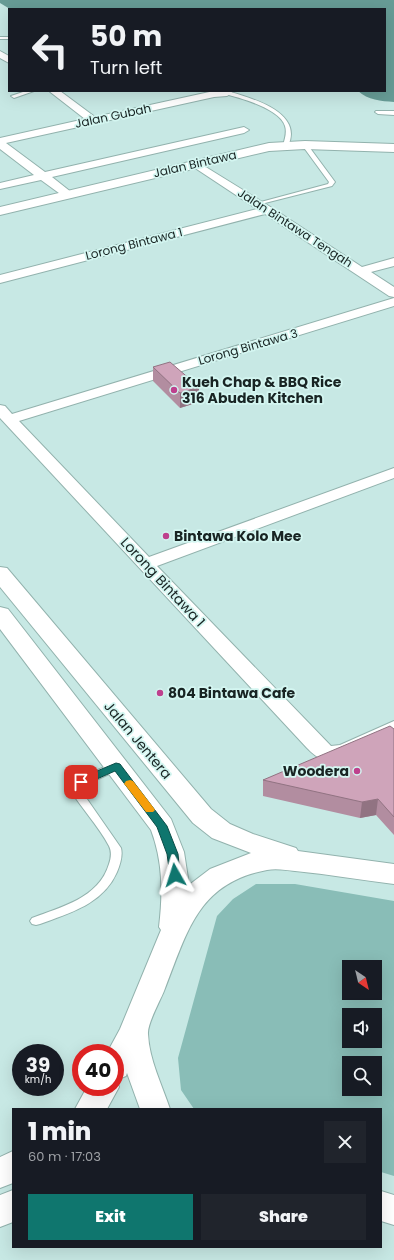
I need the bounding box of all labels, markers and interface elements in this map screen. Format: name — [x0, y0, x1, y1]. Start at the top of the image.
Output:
text: 50 m — [90, 17, 162, 56]
icon: left — [24, 24, 76, 76]
text: Turn left — [90, 55, 162, 80]
street label: Jalan Gubah — [73, 99, 152, 132]
street label: Jalan Bintawa — [152, 146, 238, 181]
street label: Jalan Bintawa Tengah — [235, 184, 356, 271]
street label: Lorong Bintawa 1 — [84, 223, 184, 264]
street label: Lorong Bintawa 3 — [196, 324, 300, 369]
place label: Kueh Chap & BBQ Rice 316 Abuden Kitchen — [182, 372, 342, 408]
marker: Kueh Chap & BBQ Rice 316 Abuden Kitchen — [169, 385, 179, 395]
place label: Bintawa Kolo Mee — [174, 526, 302, 546]
marker: Bintawa Kolo Mee — [161, 531, 171, 541]
street label: Lorong Bintawa 1 — [116, 533, 210, 631]
place label: 804 Bintawa Cafe — [168, 683, 295, 703]
marker: 804 Bintawa Cafe — [155, 688, 165, 698]
street label: Jalan Jentera — [99, 697, 177, 783]
place label: Woodera — [283, 761, 349, 781]
pin — [64, 765, 98, 799]
marker: Woodera — [352, 766, 362, 776]
icon: arrive — [70, 771, 92, 793]
position arrow — [154, 854, 196, 896]
north arrow — [342, 960, 382, 1000]
map controls — [342, 960, 382, 1096]
button: sound — [342, 1008, 382, 1048]
speed limit sign: 40 — [72, 1044, 124, 1096]
text: 39 — [26, 1051, 50, 1079]
button: search — [342, 1056, 382, 1096]
text: km/h — [25, 1072, 51, 1087]
text: 1 min — [28, 1115, 91, 1148]
button: close — [324, 1121, 366, 1163]
text: 60 m · 17:03 — [28, 1147, 101, 1166]
button: Exit — [28, 1194, 193, 1240]
button: Share — [201, 1194, 366, 1240]

